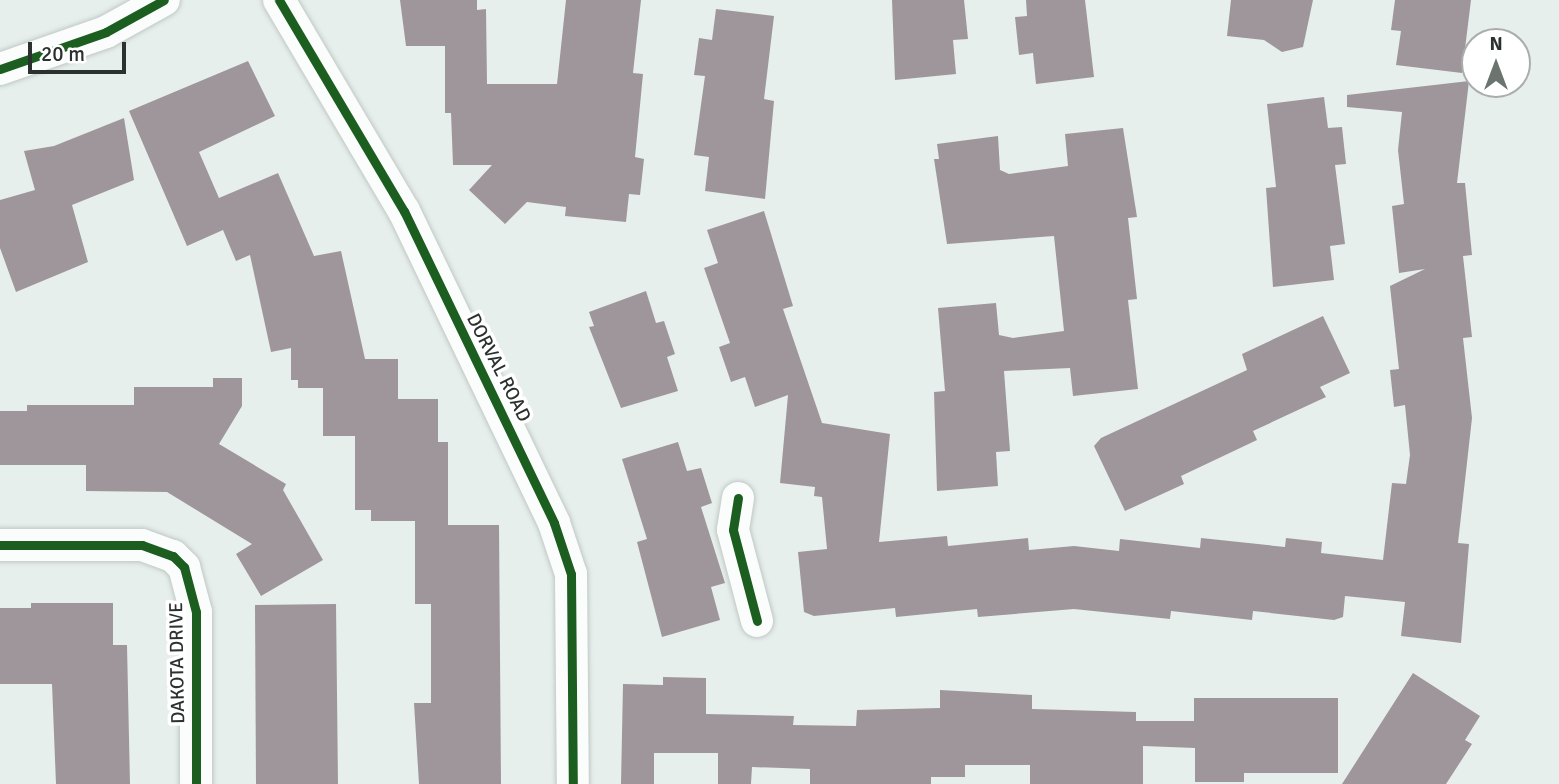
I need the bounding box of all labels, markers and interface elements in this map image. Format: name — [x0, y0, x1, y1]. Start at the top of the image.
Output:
scale bar — [32, 28, 130, 72]
north arrow — [1461, 28, 1531, 98]
text: N — [1489, 32, 1503, 56]
text: 20 m — [41, 41, 85, 67]
street label: DORVAL ROAD — [461, 310, 535, 426]
street label: DAKOTA DRIVE — [166, 602, 190, 724]

